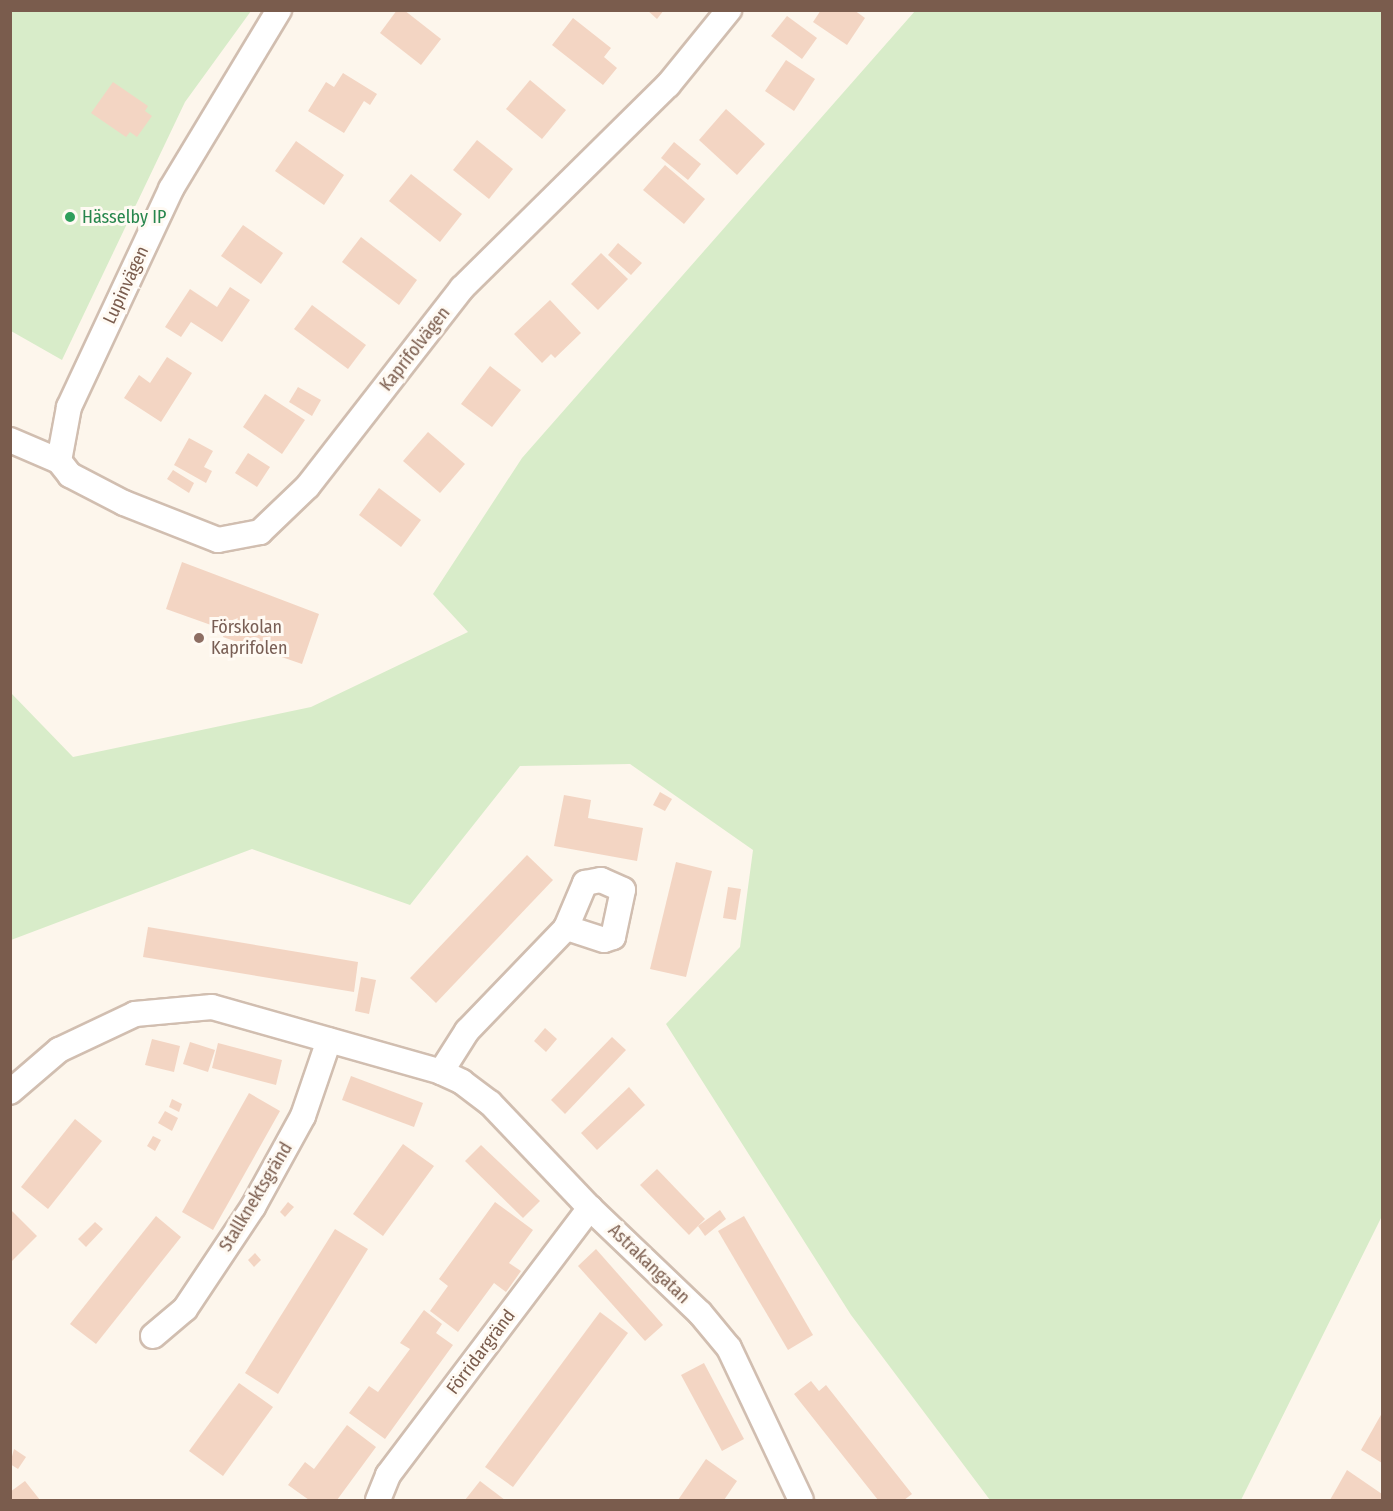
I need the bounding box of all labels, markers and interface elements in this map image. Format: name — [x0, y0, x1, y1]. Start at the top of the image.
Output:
place label: Hässelby IP — [82, 206, 166, 228]
marker: Hässelby IP — [63, 210, 77, 224]
street label: Lupinvägen — [99, 243, 153, 327]
street label: Kaprifolvägen — [375, 303, 455, 395]
place label: Förskolan Kaprifolen — [211, 617, 287, 660]
marker: Förskolan Kaprifolen — [192, 631, 206, 645]
street label: Stallknektsgränd — [215, 1138, 297, 1256]
street label: Astrakangatan — [604, 1220, 694, 1308]
street label: Förridargränd — [442, 1305, 520, 1399]

